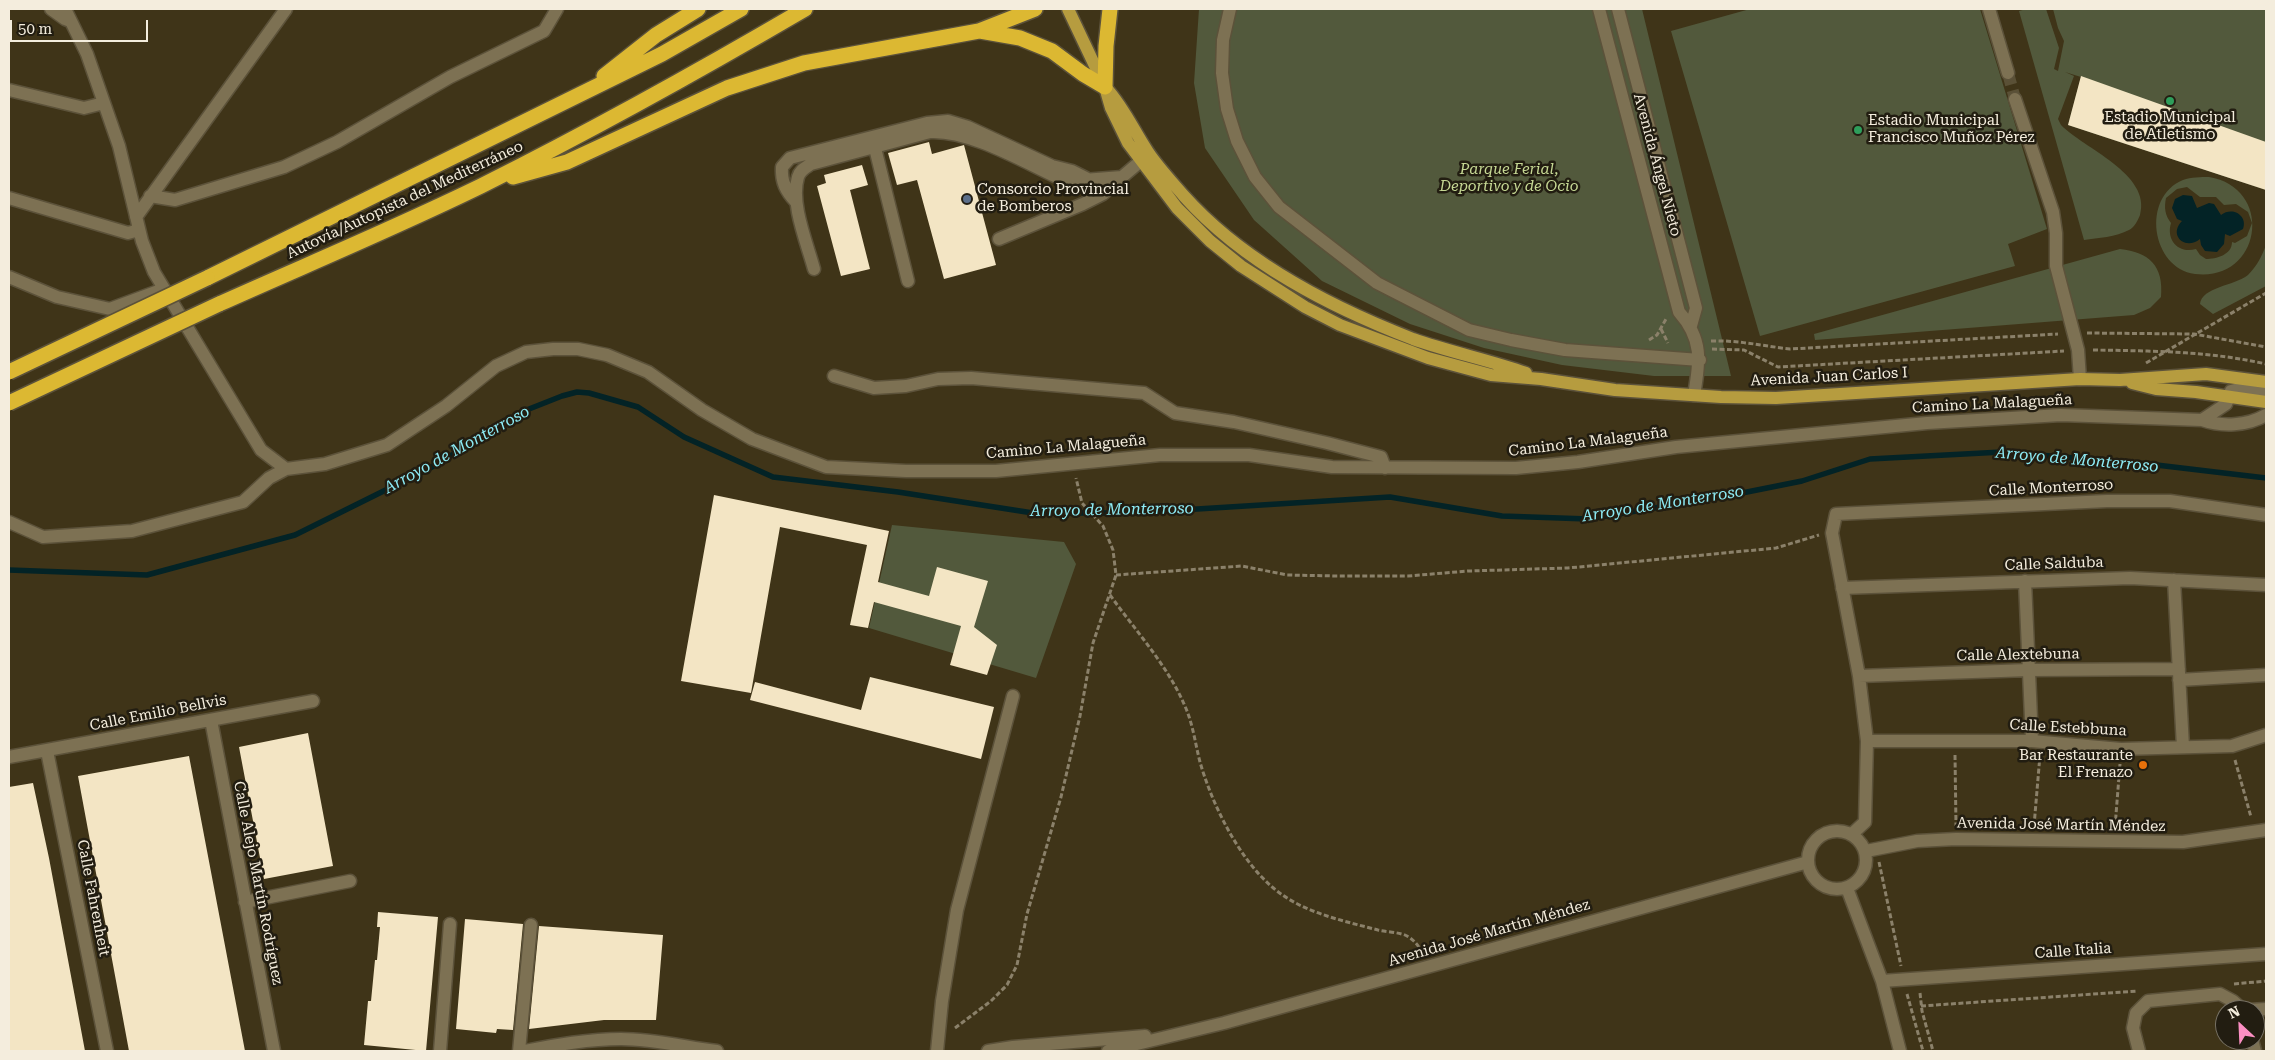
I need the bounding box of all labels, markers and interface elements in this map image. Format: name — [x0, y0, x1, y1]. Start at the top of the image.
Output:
scale bar — [12, 10, 150, 42]
text: 50 m — [18, 20, 52, 38]
street label: Avenida Ángel Nieto — [1629, 92, 1685, 238]
marker: Estadio Municipal de Atletismo — [2164, 95, 2176, 107]
place label: Estadio Municipal de Atletismo — [2104, 109, 2236, 144]
place label: Estadio Municipal Francisco Muñoz Pérez — [1868, 112, 2034, 147]
marker: Estadio Municipal Francisco Muñoz Pérez — [1852, 124, 1864, 136]
street label: Autovía/Autopista del Mediterráneo — [284, 137, 526, 263]
park label: Parque Ferial, Deportivo y de Ocio — [1439, 161, 1579, 196]
place label: Consorcio Provincial de Bomberos — [977, 181, 1129, 216]
marker: Consorcio Provincial de Bomberos — [961, 193, 973, 205]
street label: Avenida Juan Carlos I — [1750, 364, 1908, 390]
street label: Camino La Malagueña — [1911, 391, 2073, 417]
water label: Arroyo de Monterroso — [381, 402, 533, 498]
street label: Camino La Malagueña — [1507, 423, 1669, 461]
street label: Camino La Malagueña — [985, 431, 1147, 463]
water label: Arroyo de Monterroso — [1995, 443, 2159, 477]
street label: Calle Monterroso — [1988, 476, 2114, 500]
water label: Arroyo de Monterroso — [1581, 482, 1745, 526]
water label: Arroyo de Monterroso — [1030, 499, 1194, 521]
street label: Calle Salduba — [2004, 553, 2104, 575]
street label: Calle Alextebuna — [1956, 645, 2080, 665]
street label: Calle Emilio Bellvis — [88, 691, 228, 735]
street label: Calle Estebbuna — [2009, 716, 2127, 740]
place label: Bar Restaurante El Frenazo — [2019, 747, 2133, 782]
marker: Bar Restaurante El Frenazo — [2137, 759, 2149, 771]
street label: Calle Alejo Martín Rodríguez — [229, 780, 287, 986]
street label: Avenida José Martín Méndez — [1957, 814, 2165, 836]
street label: Calle Fahrenheit — [73, 838, 113, 958]
street label: Avenida José Martín Méndez — [1386, 896, 1592, 970]
street label: Calle Italia — [2034, 939, 2112, 963]
north arrow — [2215, 1000, 2265, 1050]
text: N — [2226, 1003, 2242, 1022]

